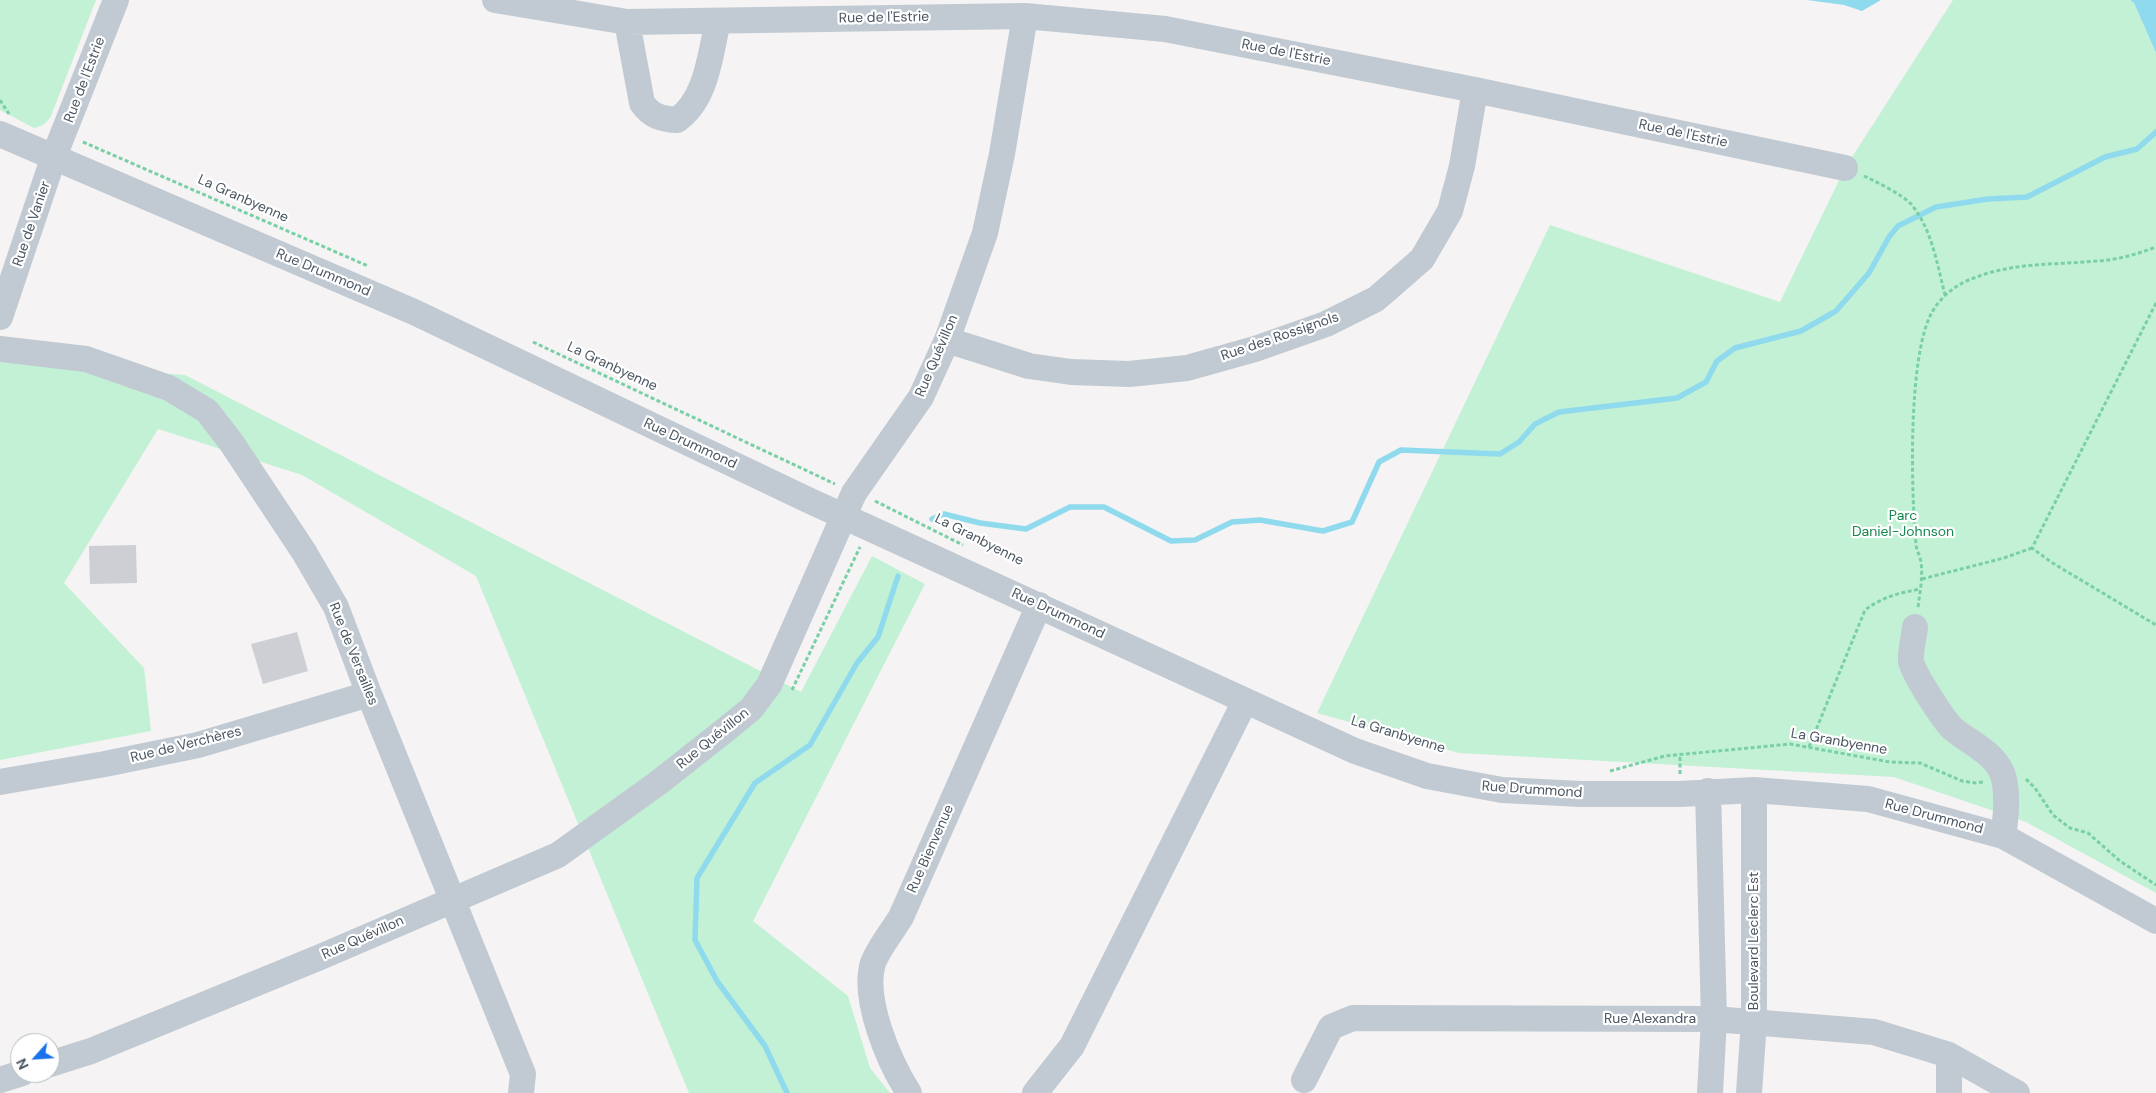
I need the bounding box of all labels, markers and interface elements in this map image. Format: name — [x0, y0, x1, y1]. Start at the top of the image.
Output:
street label: Rue de l'Estrie — [839, 9, 929, 27]
street label: Rue de l'Estrie — [61, 35, 109, 125]
street label: Rue de l'Estrie — [1240, 36, 1332, 70]
street label: Rue de l'Estrie — [1637, 116, 1729, 152]
street label: La Granbyenne — [195, 172, 291, 226]
street label: Rue de Vanier — [10, 179, 54, 269]
street label: Rue Drummond — [273, 246, 373, 300]
street label: Rue des Rossignols — [1219, 309, 1341, 365]
street label: Rue Quévillon — [912, 312, 962, 400]
street label: La Granbyenne — [564, 339, 660, 395]
street label: Rue Drummond — [641, 415, 739, 473]
park label: Parc Daniel-Johnson — [1852, 508, 1954, 540]
street label: La Granbyenne — [932, 510, 1026, 570]
street label: Rue Drummond — [1009, 585, 1107, 643]
street label: Rue de Versailles — [325, 600, 381, 708]
street label: Rue Quévillon — [674, 705, 752, 773]
street label: La Granbyenne — [1349, 713, 1447, 757]
street label: Rue de Verchères — [129, 723, 243, 767]
street label: La Granbyenne — [1790, 725, 1888, 759]
street label: Rue Drummond — [1481, 778, 1583, 802]
street label: Rue Drummond — [1883, 796, 1985, 838]
street label: Rue Bienvenue — [904, 802, 958, 896]
street label: Boulevard Leclerc Est — [1746, 872, 1762, 1010]
street label: Rue Quévillon — [319, 912, 407, 964]
street label: Rue Alexandra — [1604, 1011, 1696, 1027]
north arrow — [10, 1033, 60, 1083]
text: N — [12, 1056, 33, 1073]

